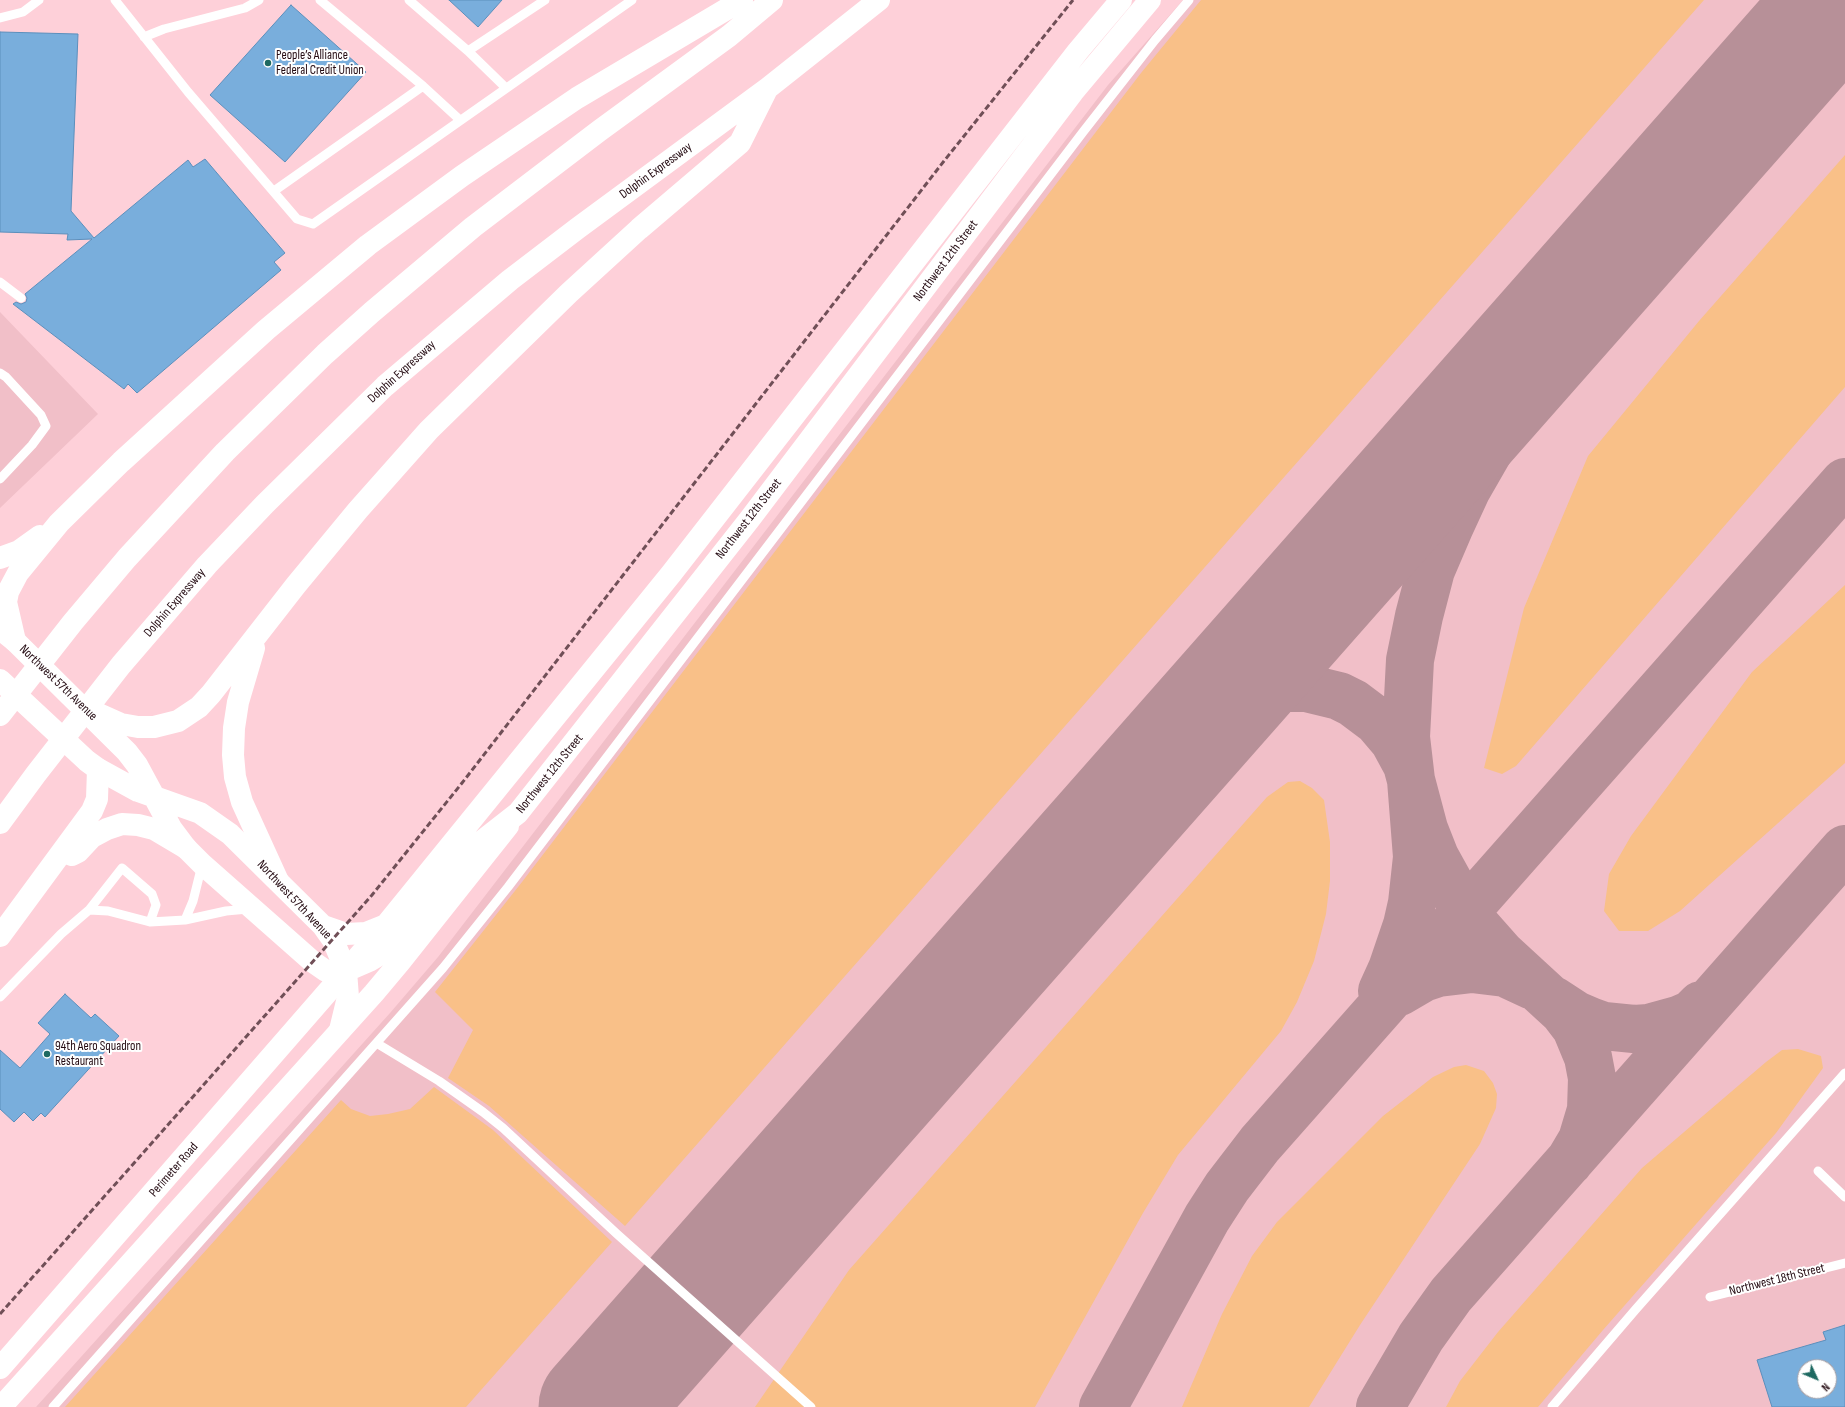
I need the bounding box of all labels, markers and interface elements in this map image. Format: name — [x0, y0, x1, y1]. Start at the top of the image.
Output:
place label: People’s Alliance Federal Credit Union — [276, 48, 364, 79]
marker: People’s Alliance Federal Credit Union — [263, 58, 273, 68]
street label: Dolphin Expressway — [617, 139, 695, 203]
street label: Northwest 12th Street — [910, 217, 982, 305]
street label: Dolphin Expressway — [365, 337, 439, 407]
street label: Northwest 12th Street — [713, 476, 785, 562]
street label: Dolphin Expressway — [141, 565, 209, 641]
street label: Northwest 57th Avenue — [16, 642, 100, 724]
street label: Northwest 12th Street — [513, 731, 587, 817]
street label: Northwest 57th Avenue — [253, 857, 335, 943]
place label: 94th Aero Squadron Restaurant — [55, 1039, 141, 1070]
marker: 94th Aero Squadron Restaurant — [42, 1049, 52, 1059]
street label: Perimeter Road — [146, 1140, 202, 1200]
street label: Northwest 18th Street — [1728, 1261, 1826, 1299]
north arrow — [1797, 1359, 1837, 1399]
text: N — [1819, 1380, 1832, 1394]

